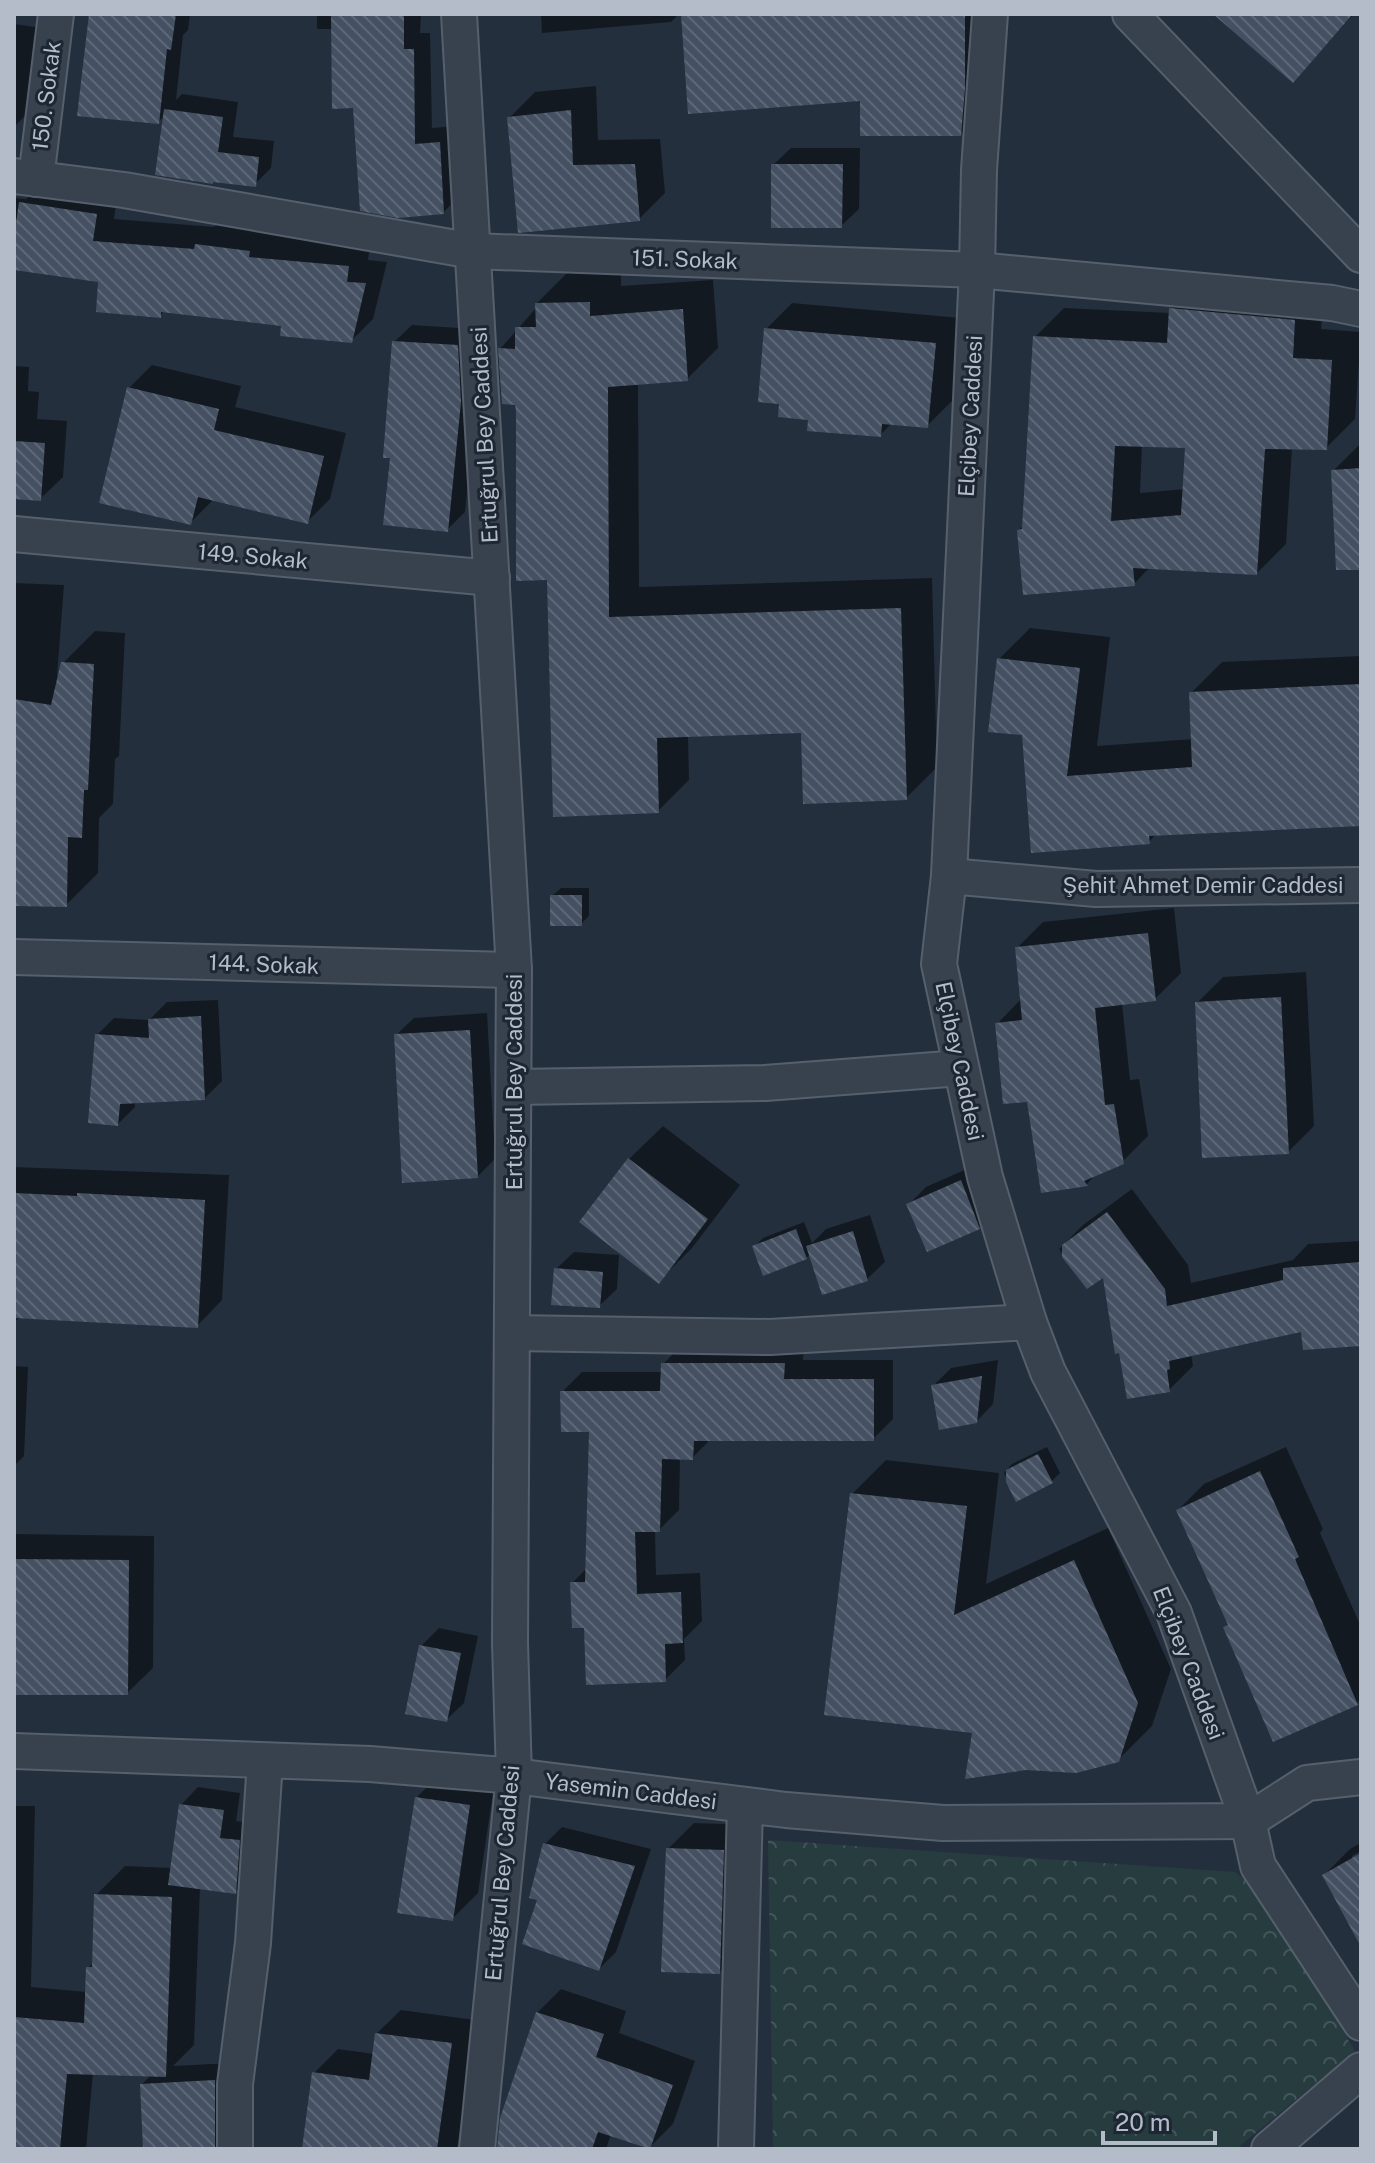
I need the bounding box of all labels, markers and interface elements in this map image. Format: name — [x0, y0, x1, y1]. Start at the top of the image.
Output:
street label: 150. Sokak — [26, 40, 66, 152]
street label: 151. Sokak — [632, 244, 738, 274]
street label: Ertuğrul Bey Caddesi — [465, 326, 503, 544]
street label: Elçibey Caddesi — [953, 334, 987, 498]
street label: 149. Sokak — [197, 538, 309, 574]
street label: Şehit Ahmet Demir Caddesi — [1062, 872, 1344, 898]
street label: 144. Sokak — [208, 949, 320, 979]
street label: Ertuğrul Bey Caddesi — [501, 974, 527, 1190]
street label: Elçibey Caddesi — [930, 979, 990, 1143]
street label: Elçibey Caddesi — [1148, 1583, 1230, 1743]
street label: Ertuğrul Bey Caddesi — [480, 1764, 524, 1982]
street label: Yasemin Caddesi — [544, 1768, 718, 1814]
scale bar — [1103, 2095, 1215, 2145]
text: 20 m — [1115, 2108, 1171, 2136]

